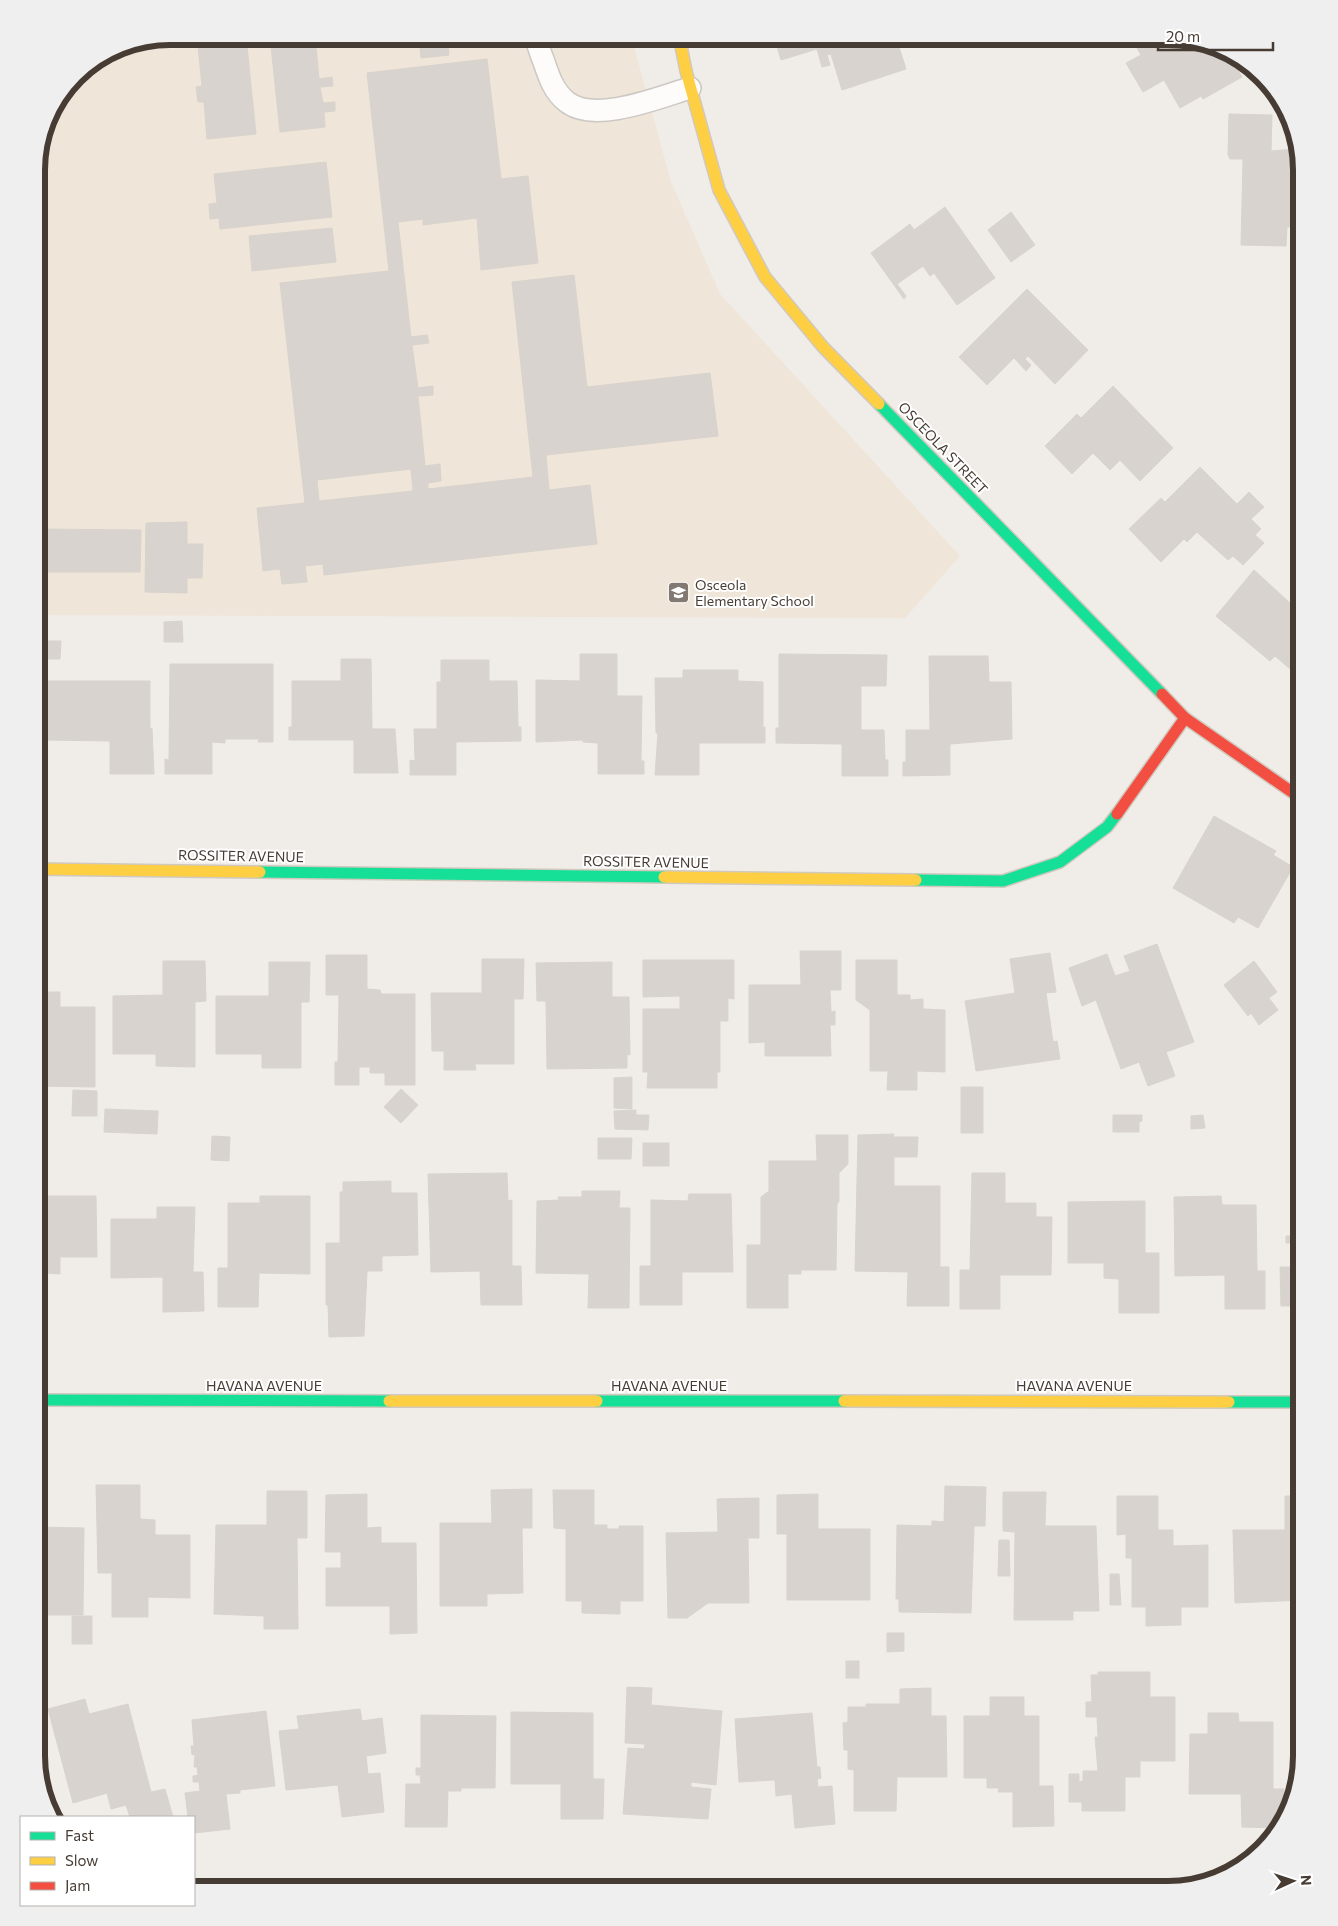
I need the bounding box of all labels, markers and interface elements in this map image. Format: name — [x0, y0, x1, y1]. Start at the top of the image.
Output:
scale bar — [1158, 20, 1273, 52]
text: 20 m — [1166, 27, 1200, 45]
street label: OSCEOLA STREET — [895, 398, 992, 497]
place label: Osceola Elementary School — [695, 576, 814, 609]
school or university icon: Osceola Elementary School — [667, 581, 691, 605]
street label: ROSSITER AVENUE — [178, 846, 304, 865]
street label: ROSSITER AVENUE — [583, 852, 709, 871]
street label: HAVANA AVENUE — [206, 1377, 322, 1394]
street label: HAVANA AVENUE — [611, 1377, 727, 1394]
street label: HAVANA AVENUE — [1016, 1377, 1132, 1394]
legend — [20, 1816, 195, 1906]
text: Fast — [65, 1826, 94, 1844]
text: Slow — [65, 1851, 98, 1869]
north arrow — [1268, 1856, 1318, 1906]
text: N — [1298, 1875, 1315, 1886]
text: Jam — [65, 1876, 90, 1894]

